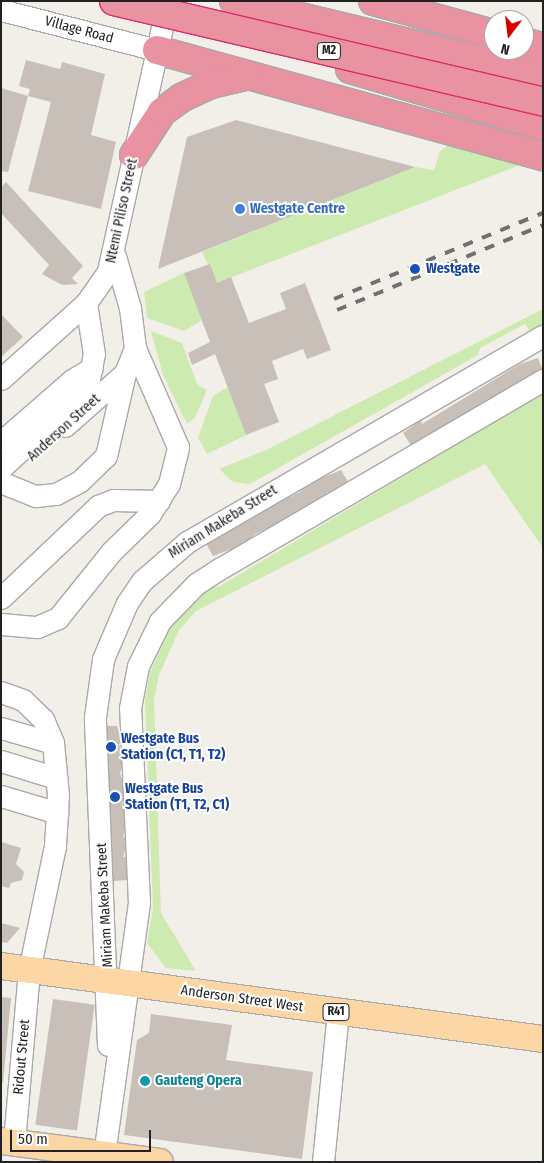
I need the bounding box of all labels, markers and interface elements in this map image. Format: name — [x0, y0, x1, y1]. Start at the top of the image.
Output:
north arrow — [484, 10, 534, 60]
street label: Village Road — [43, 13, 115, 47]
text: N — [499, 40, 512, 58]
road number: M2 — [316, 41, 342, 60]
street label: Ntemi Piliso Street — [103, 157, 141, 265]
place label: Westgate Centre — [250, 201, 345, 217]
marker: Westgate Centre — [234, 203, 246, 215]
place label: Westgate — [426, 261, 480, 277]
marker: Westgate — [408, 262, 422, 276]
street label: Anderson Street — [24, 391, 104, 465]
street label: Miriam Makeba Street — [166, 482, 280, 562]
place label: Westgate Bus Station (C1, T1, T2) — [121, 731, 225, 764]
marker: Westgate Bus Station (C1, T1, T2) — [105, 741, 117, 753]
place label: Westgate Bus Station (T1, T2, C1) — [125, 781, 229, 814]
marker: Westgate Bus Station (T1, T2, C1) — [109, 791, 121, 803]
street label: Miriam Makeba Street — [93, 842, 117, 968]
street label: Anderson Street West — [180, 982, 304, 1016]
road number: R41 — [322, 1002, 350, 1022]
street label: Ridout Street — [10, 1019, 34, 1095]
place label: Gauteng Opera — [155, 1073, 242, 1089]
marker: Gauteng Opera — [139, 1075, 151, 1087]
scale bar — [12, 1120, 154, 1152]
text: 50 m — [18, 1130, 48, 1148]

